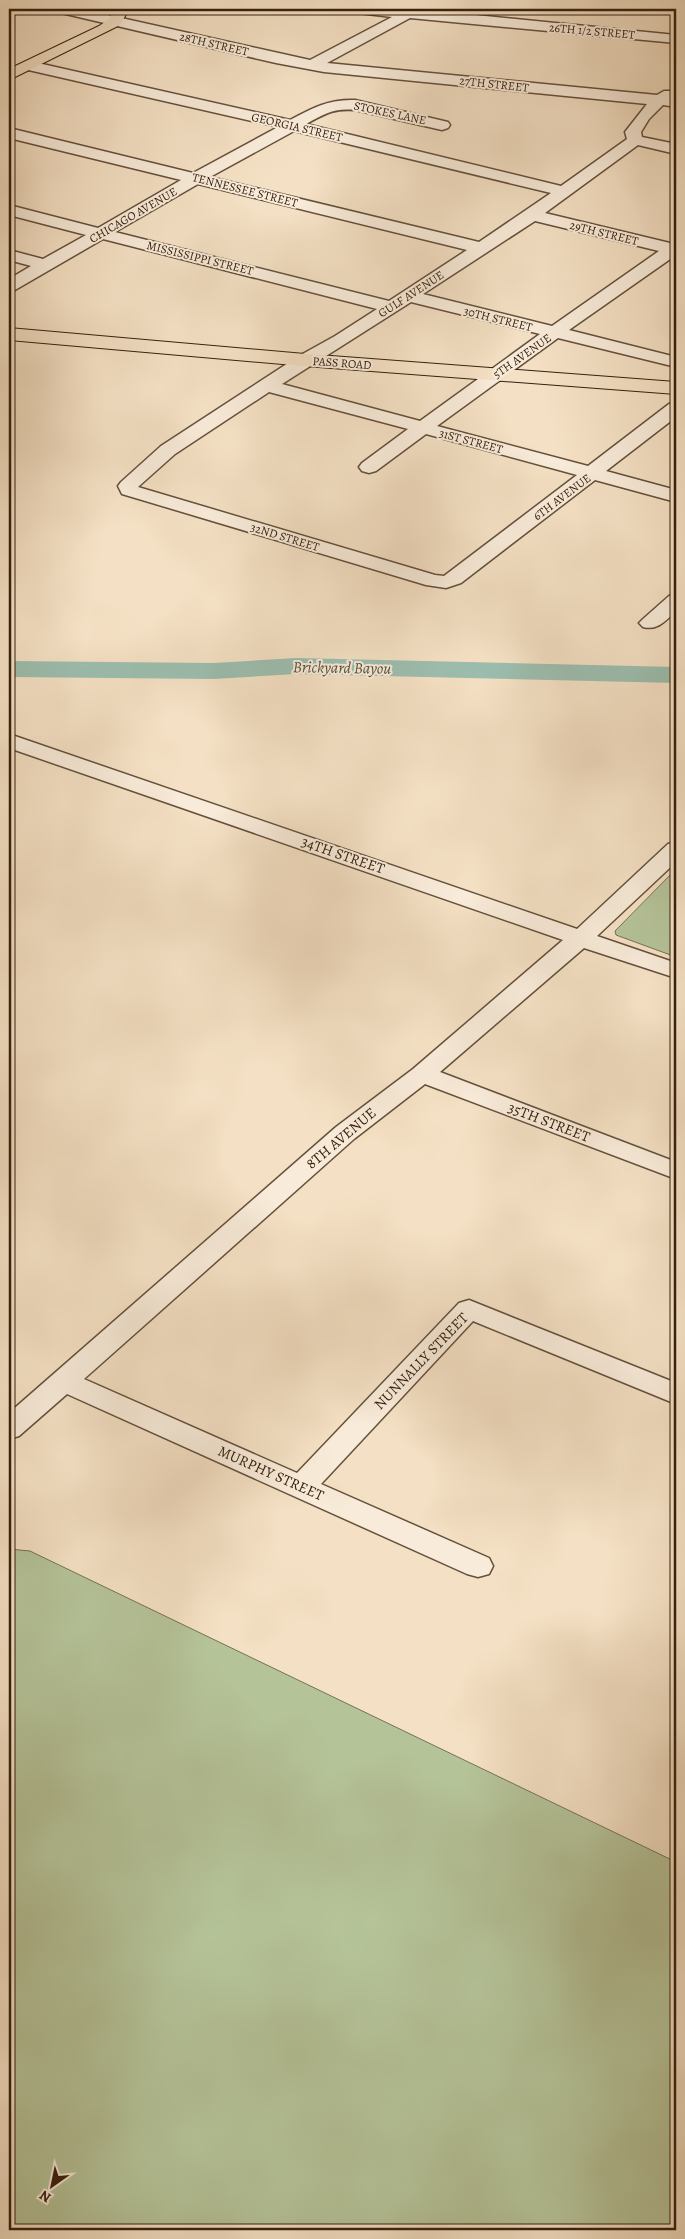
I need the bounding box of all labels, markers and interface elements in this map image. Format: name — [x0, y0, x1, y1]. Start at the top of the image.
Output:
street label: 26TH 1/2 STREET — [548, 19, 636, 43]
street label: 28TH STREET — [178, 28, 251, 60]
street label: 27TH STREET — [459, 72, 530, 96]
street label: STOKES LANE — [352, 98, 428, 128]
street label: GEORGIA STREET — [250, 109, 345, 145]
street label: TENNESSEE STREET — [191, 169, 300, 211]
street label: CHICAGO AVENUE — [86, 183, 180, 247]
street label: 29TH STREET — [568, 217, 640, 249]
street label: MISSISSIPPI STREET — [145, 237, 255, 279]
street label: GULF AVENUE — [375, 267, 447, 321]
street label: 30TH STREET — [462, 303, 534, 335]
street label: 5TH AVENUE — [490, 330, 554, 382]
street label: PASS ROAD — [312, 353, 372, 373]
street label: 31ST STREET — [437, 425, 505, 457]
street label: 6TH AVENUE — [530, 470, 594, 524]
street label: 32ND STREET — [249, 519, 322, 555]
water label: Brickyard Bayou — [293, 656, 392, 680]
street label: 34TH STREET — [299, 831, 388, 879]
street label: 35TH STREET — [505, 1097, 594, 1147]
street label: 8TH AVENUE — [302, 1103, 380, 1173]
street label: NUNNALLY STREET — [369, 1308, 473, 1414]
street label: MURPHY STREET — [215, 1441, 328, 1506]
north arrow — [28, 2162, 78, 2212]
text: N — [36, 2186, 55, 2207]

